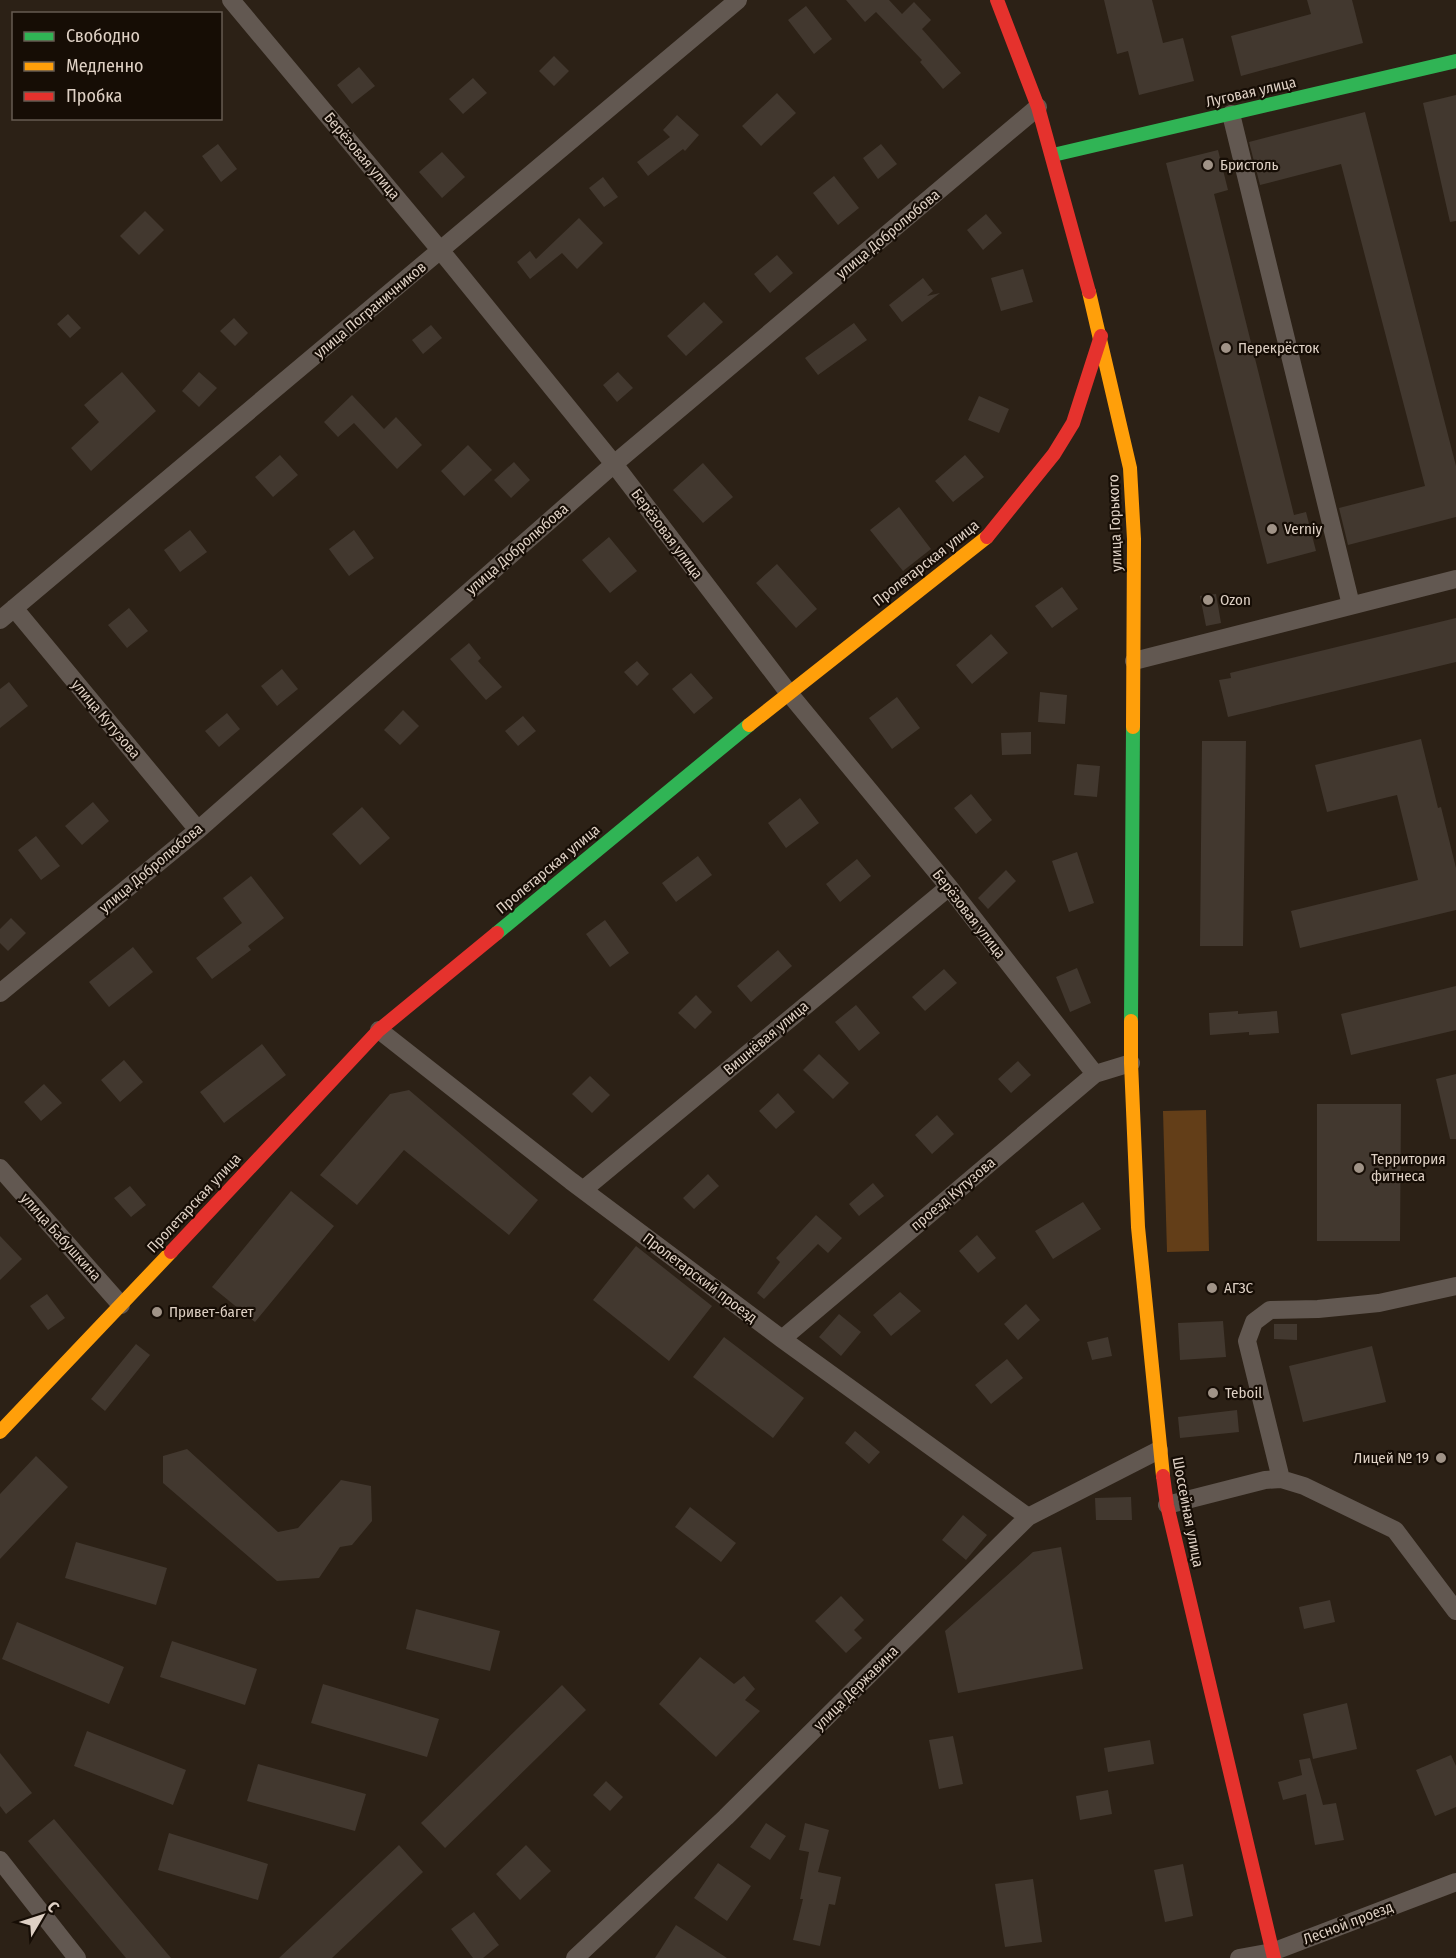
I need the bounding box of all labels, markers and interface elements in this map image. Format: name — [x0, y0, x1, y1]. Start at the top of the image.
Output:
legend — [12, 12, 222, 120]
text: Свободно — [66, 25, 140, 47]
text: Медленно — [66, 55, 144, 77]
street label: Луговая улица — [1204, 73, 1298, 111]
text: Пробка — [66, 85, 122, 107]
street label: Берёзовая улица — [320, 109, 404, 203]
place label: Бристоль — [1220, 156, 1278, 174]
marker: Бристоль — [1201, 158, 1215, 172]
street label: улица Добролюбова — [833, 185, 943, 283]
street label: улица Пограничников — [310, 258, 430, 362]
place label: Перекрёсток — [1238, 339, 1319, 357]
marker: Перекрёсток — [1219, 341, 1233, 355]
street label: улица Горького — [1104, 474, 1126, 572]
street label: Берёзовая улица — [627, 485, 707, 583]
street label: улица Добролюбова — [462, 500, 572, 598]
street label: Пролетарская улица — [869, 516, 983, 610]
place label: Verniy — [1284, 520, 1323, 538]
marker: Verniy — [1265, 522, 1279, 536]
place label: Ozon — [1220, 591, 1251, 609]
marker: Ozon — [1201, 593, 1215, 607]
street label: улица Кутузова — [68, 676, 144, 762]
street label: улица Добролюбова — [96, 819, 206, 917]
street label: Пролетарская улица — [493, 820, 603, 918]
street label: Берёзовая улица — [929, 866, 1009, 962]
street label: Вишнёвая улица — [720, 997, 812, 1079]
street label: Пролетарская улица — [143, 1149, 245, 1257]
place label: Территория фитнеса — [1371, 1150, 1446, 1185]
street label: проезд Кутузова — [907, 1153, 999, 1235]
marker: Территория фитнеса — [1352, 1161, 1366, 1175]
street label: улица Бабушкина — [17, 1189, 105, 1285]
street label: Пролетарский проезд — [639, 1229, 761, 1327]
place label: АГЗС — [1224, 1279, 1254, 1297]
marker: АГЗС — [1205, 1281, 1219, 1295]
place label: Привет-багет — [169, 1303, 254, 1321]
marker: Привет-багет — [150, 1305, 164, 1319]
place label: Teboil — [1225, 1384, 1262, 1402]
marker: Teboil — [1206, 1386, 1220, 1400]
place label: Лицей № 19 — [1354, 1449, 1429, 1467]
marker: Лицей № 19 — [1434, 1451, 1448, 1465]
street label: Шоссейная улица — [1168, 1455, 1208, 1569]
street label: улица Державина — [810, 1642, 902, 1734]
north arrow — [12, 1886, 72, 1946]
text: С — [43, 1898, 64, 1917]
street label: Лесной проезд — [1300, 1898, 1396, 1948]

